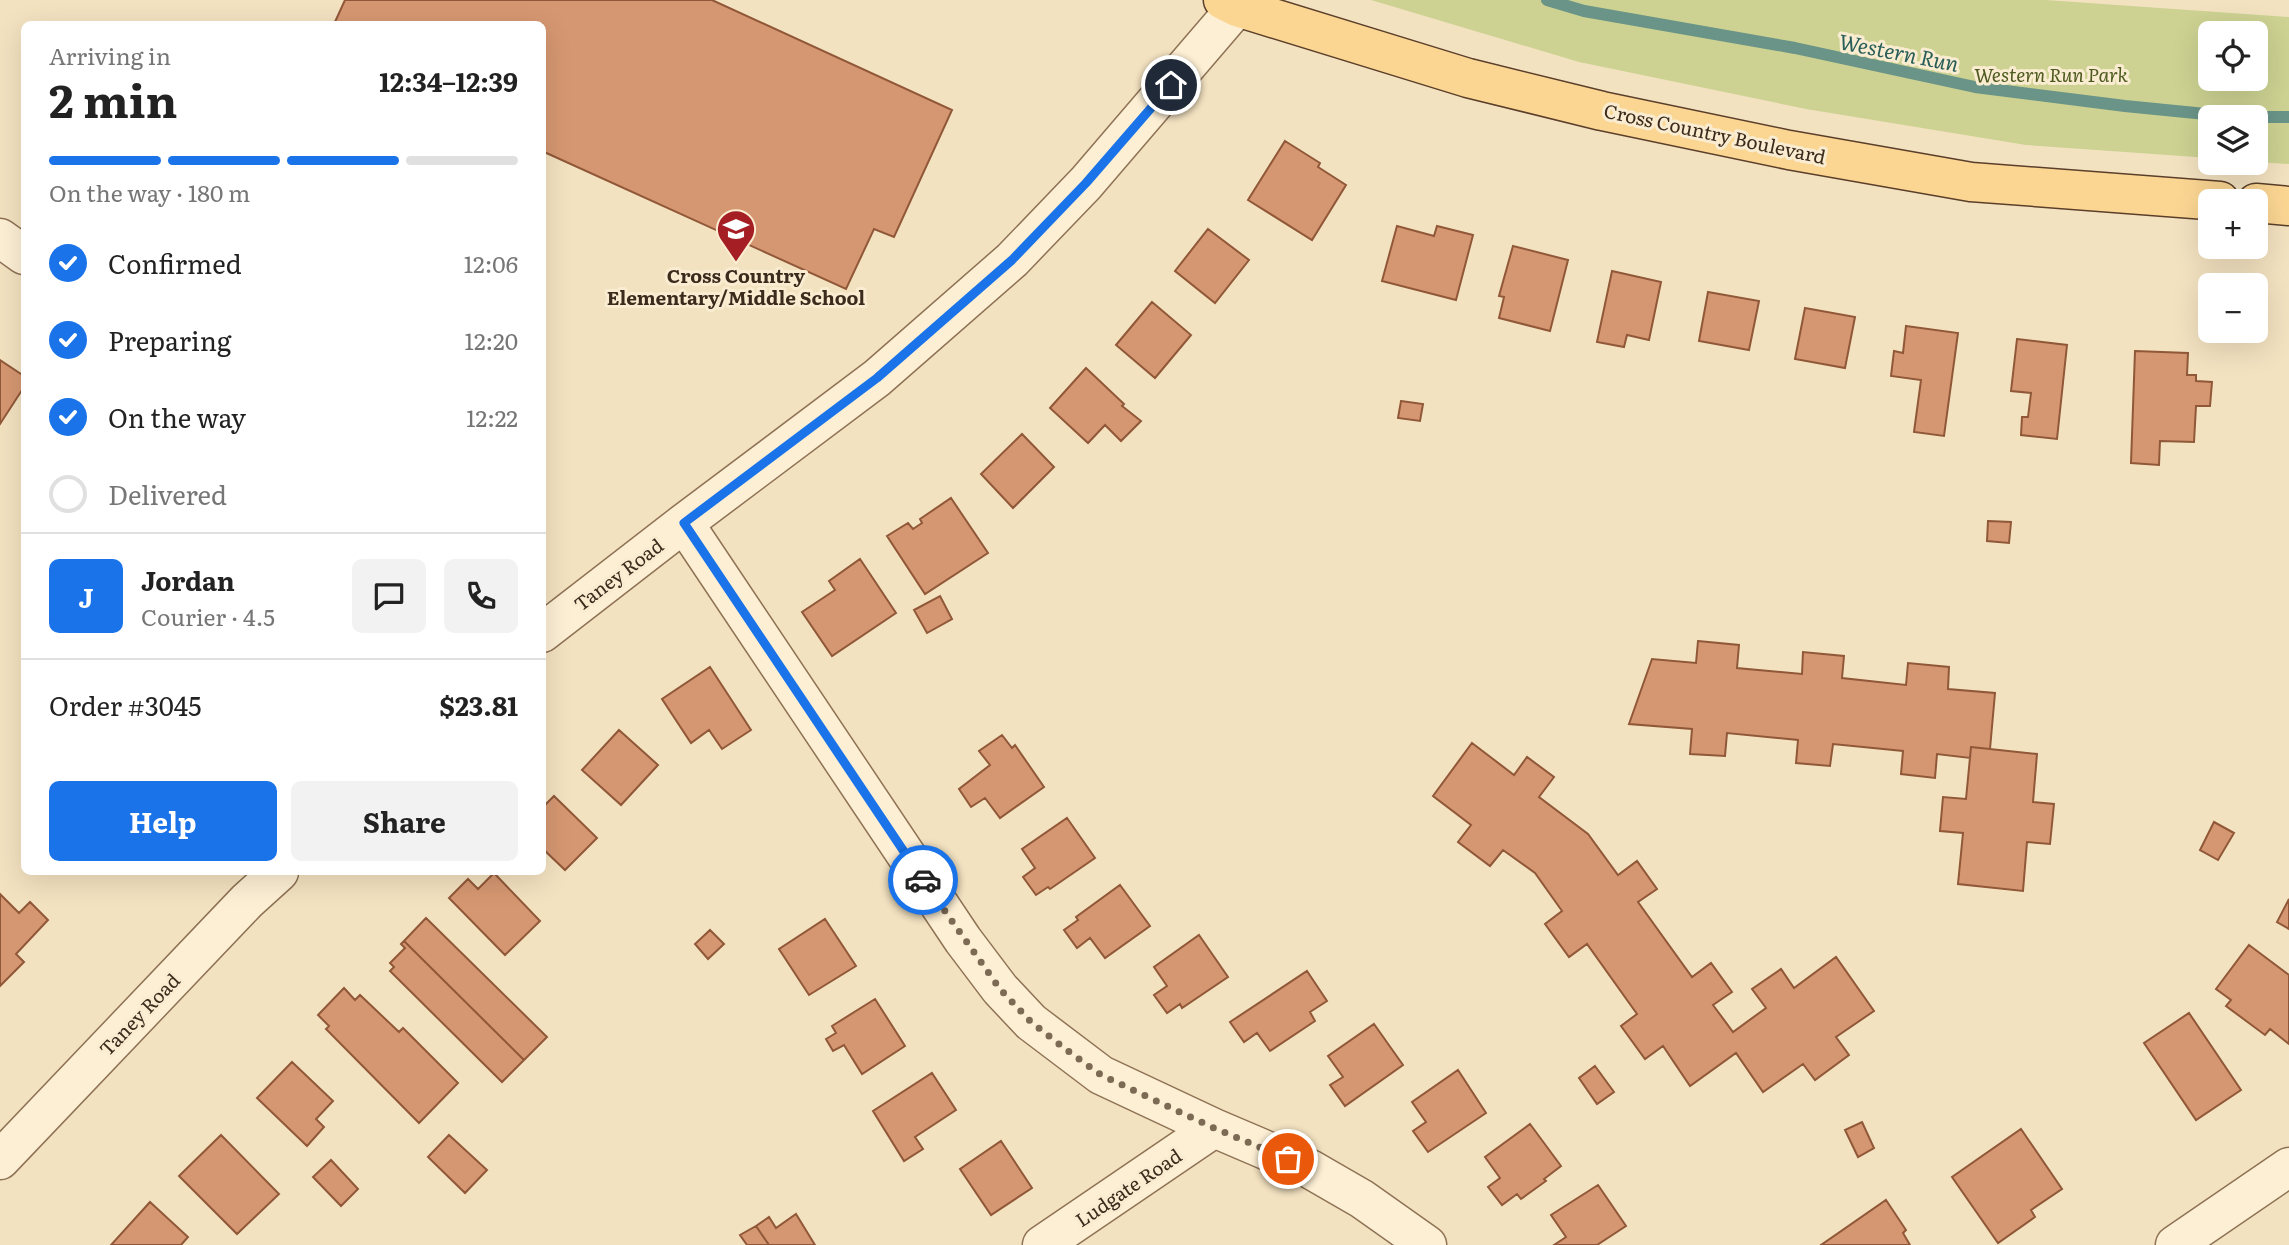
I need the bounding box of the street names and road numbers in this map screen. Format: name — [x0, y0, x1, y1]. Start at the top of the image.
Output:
street label: Cross Country Boulevard — [1602, 96, 1829, 170]
street label: Taney Road — [567, 531, 669, 617]
street label: Taney Road — [92, 966, 186, 1062]
street label: Ludgate Road — [1069, 1141, 1187, 1233]

